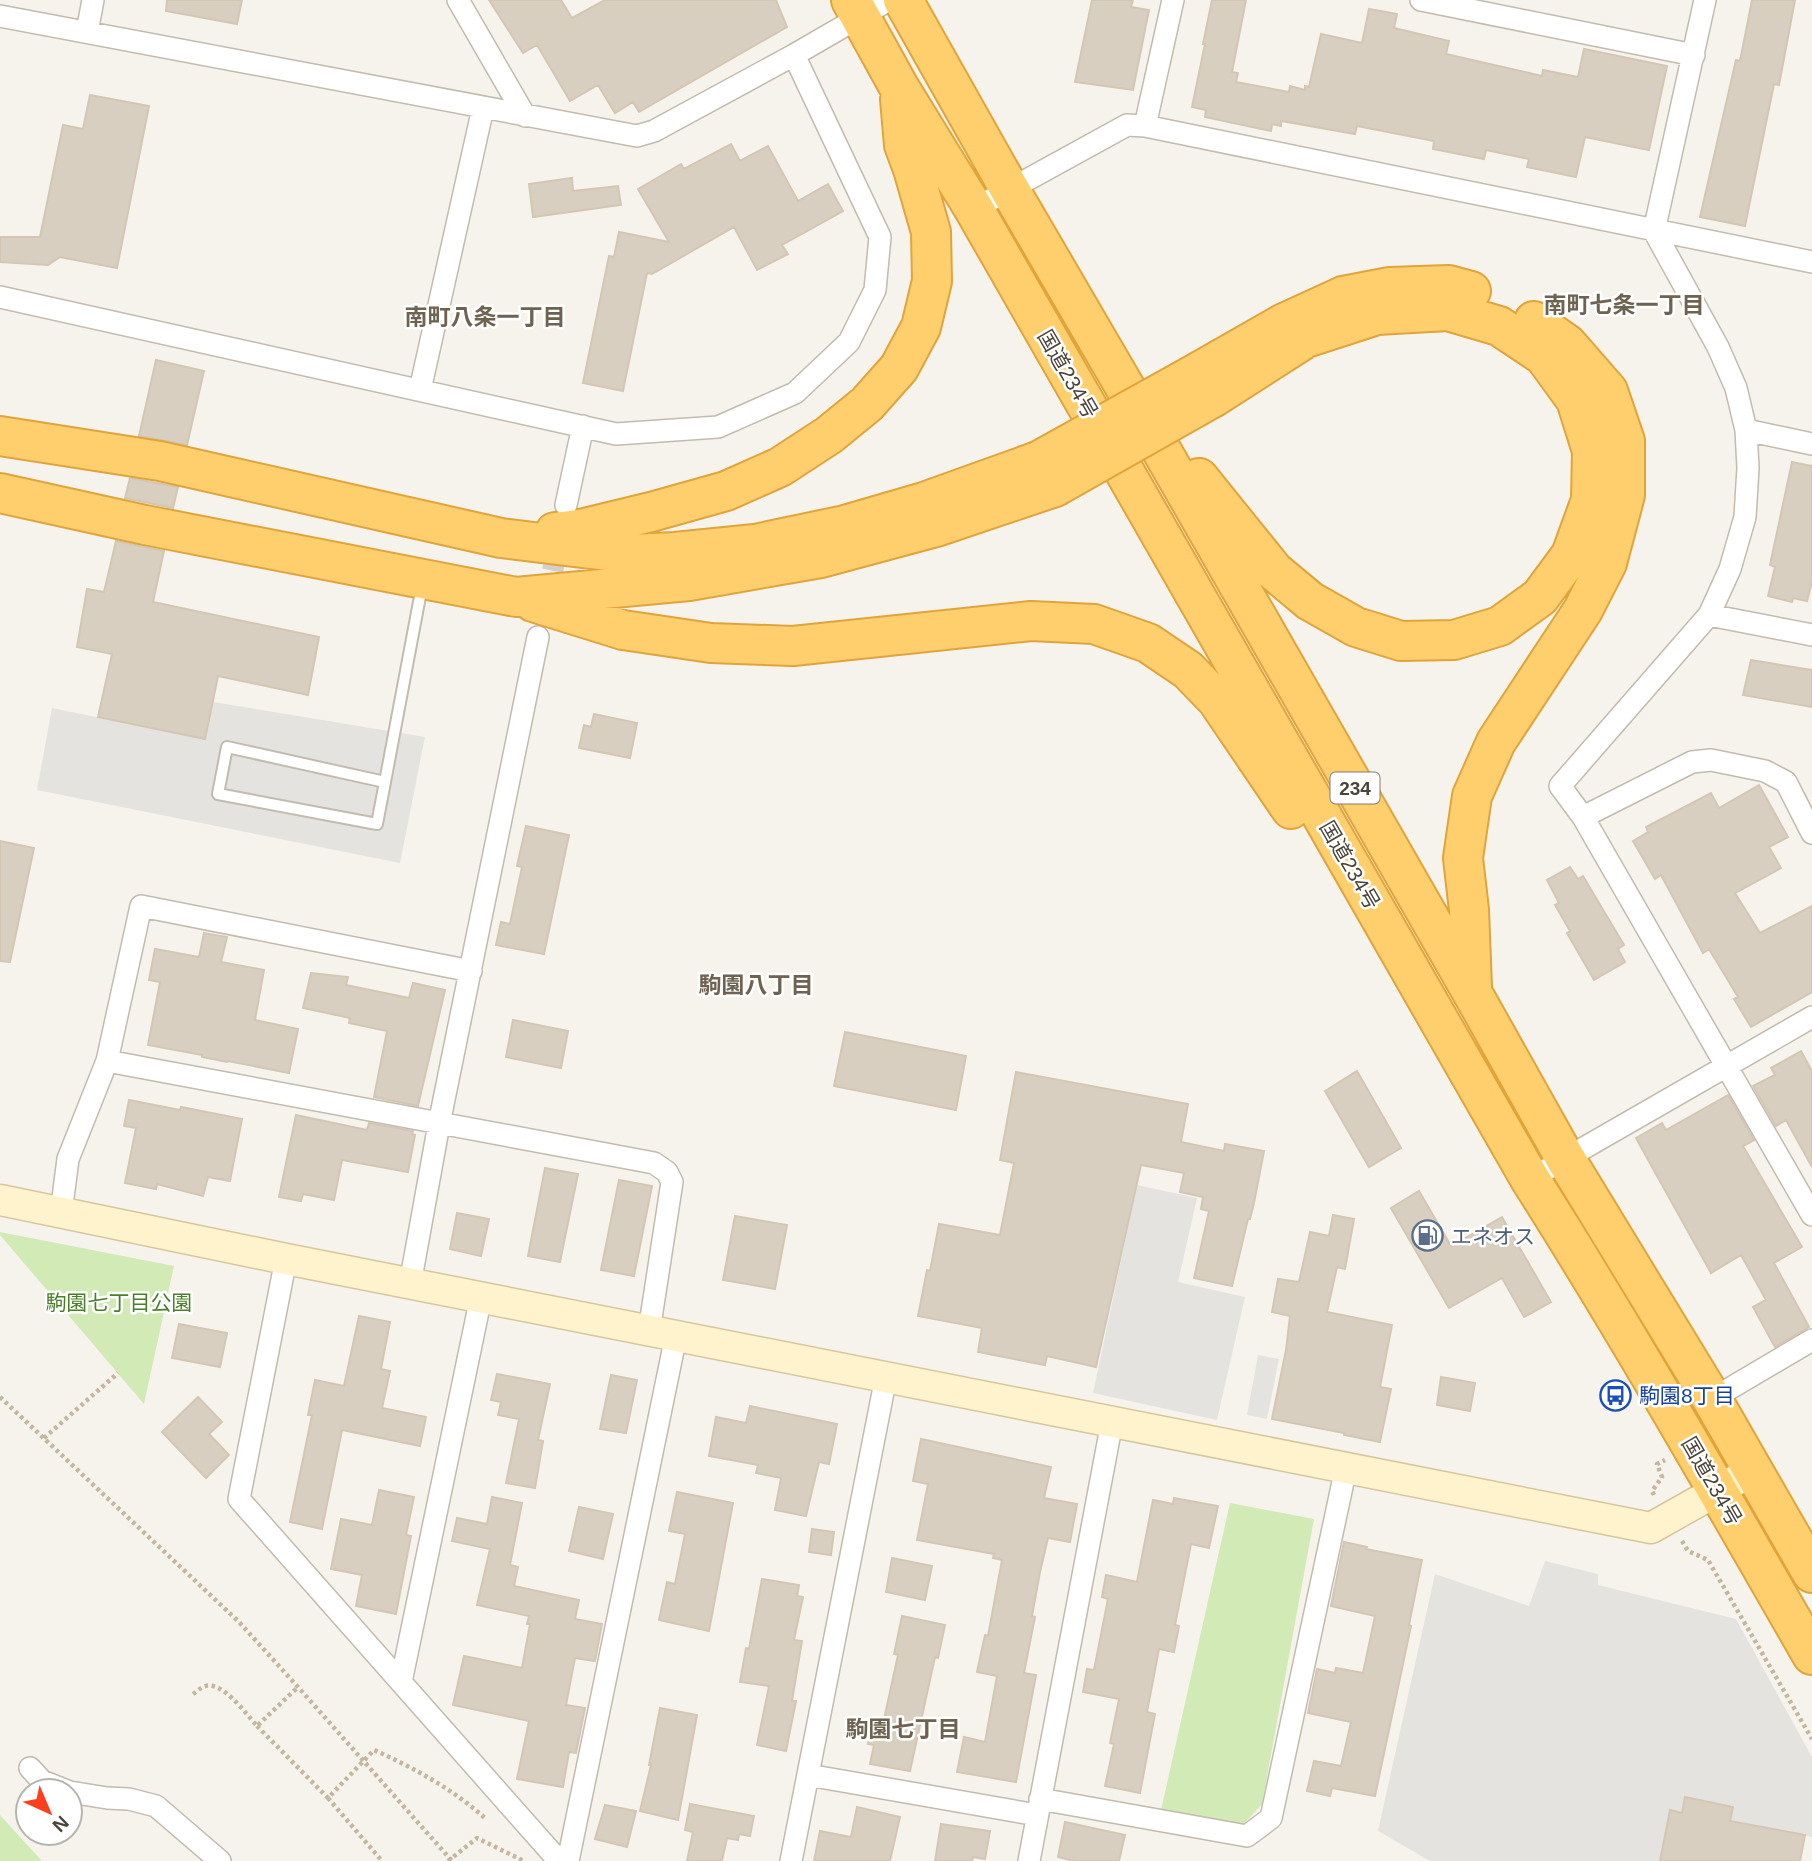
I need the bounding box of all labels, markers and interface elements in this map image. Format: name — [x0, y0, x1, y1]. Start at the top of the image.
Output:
district label: 南町七条一丁目 — [1544, 292, 1705, 318]
district label: 南町八条一丁目 — [405, 304, 566, 330]
street label: 国道234号 — [1034, 326, 1102, 422]
road number: 234 — [1330, 772, 1380, 804]
street label: 国道234号 — [1316, 817, 1384, 913]
district label: 駒園八丁目 — [699, 972, 814, 998]
fuel station icon: エネオス — [1411, 1219, 1445, 1253]
place label: エネオス — [1451, 1225, 1535, 1248]
park label: 駒園七丁目公園 — [46, 1291, 193, 1314]
bus stop icon: 駒園8丁目 — [1599, 1378, 1633, 1412]
place label: 駒園8丁目 — [1639, 1384, 1735, 1407]
street label: 国道234号 — [1678, 1433, 1746, 1529]
district label: 駒園七丁目 — [846, 1716, 961, 1742]
north arrow — [14, 1777, 84, 1847]
text: N — [48, 1812, 73, 1836]

